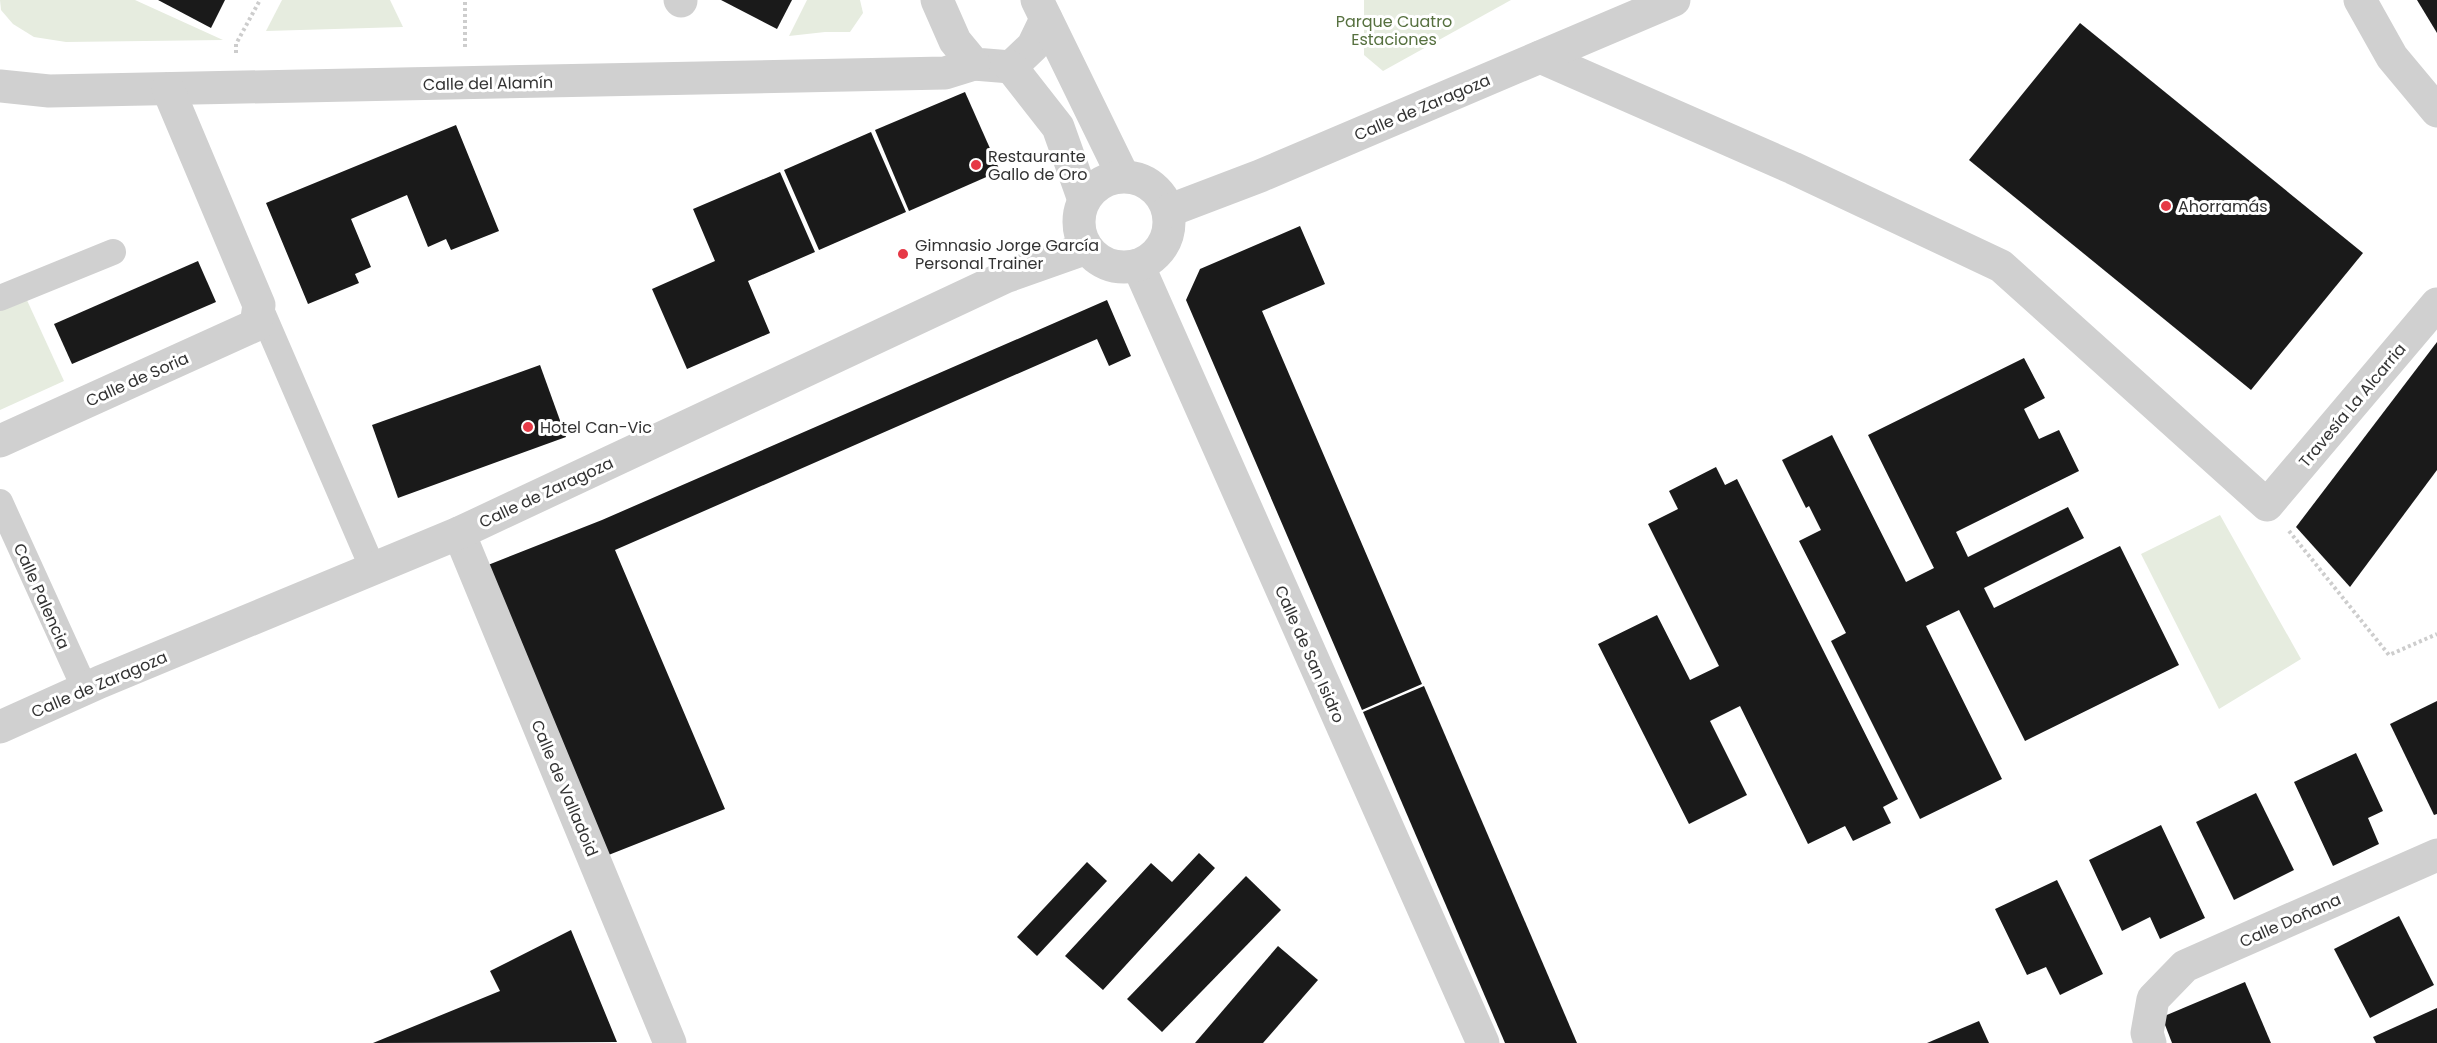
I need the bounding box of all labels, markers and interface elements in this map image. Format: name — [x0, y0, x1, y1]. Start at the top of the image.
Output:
park label: Parque Cuatro Estaciones — [1336, 10, 1452, 51]
street label: Calle de Zaragoza — [1351, 68, 1494, 147]
street label: Calle del Alamín — [423, 71, 553, 96]
place label: Restaurante Gallo de Oro — [988, 145, 1087, 186]
marker: Restaurante Gallo de Oro — [969, 158, 983, 172]
place label: Ahorramás — [2178, 195, 2268, 218]
marker: Ahorramás — [2159, 199, 2173, 213]
place label: Gimnasio Jorge García Personal Trainer — [915, 234, 1099, 275]
marker: Gimnasio Jorge García Personal Trainer — [896, 247, 910, 261]
street label: Travesía La Alcarria — [2294, 338, 2411, 472]
street label: Calle de Soria — [82, 346, 192, 412]
place label: Hotel Can-Vic — [540, 416, 652, 439]
marker: Hotel Can-Vic — [521, 420, 535, 434]
street label: Calle de Zaragoza — [475, 451, 617, 534]
street label: Calle Palencia — [8, 540, 75, 653]
street label: Calle de San Isidro — [1269, 582, 1350, 727]
street label: Calle de Zaragoza — [28, 645, 171, 724]
street label: Calle de Valladoid — [525, 716, 604, 860]
street label: Calle Doñana — [2236, 888, 2345, 953]

